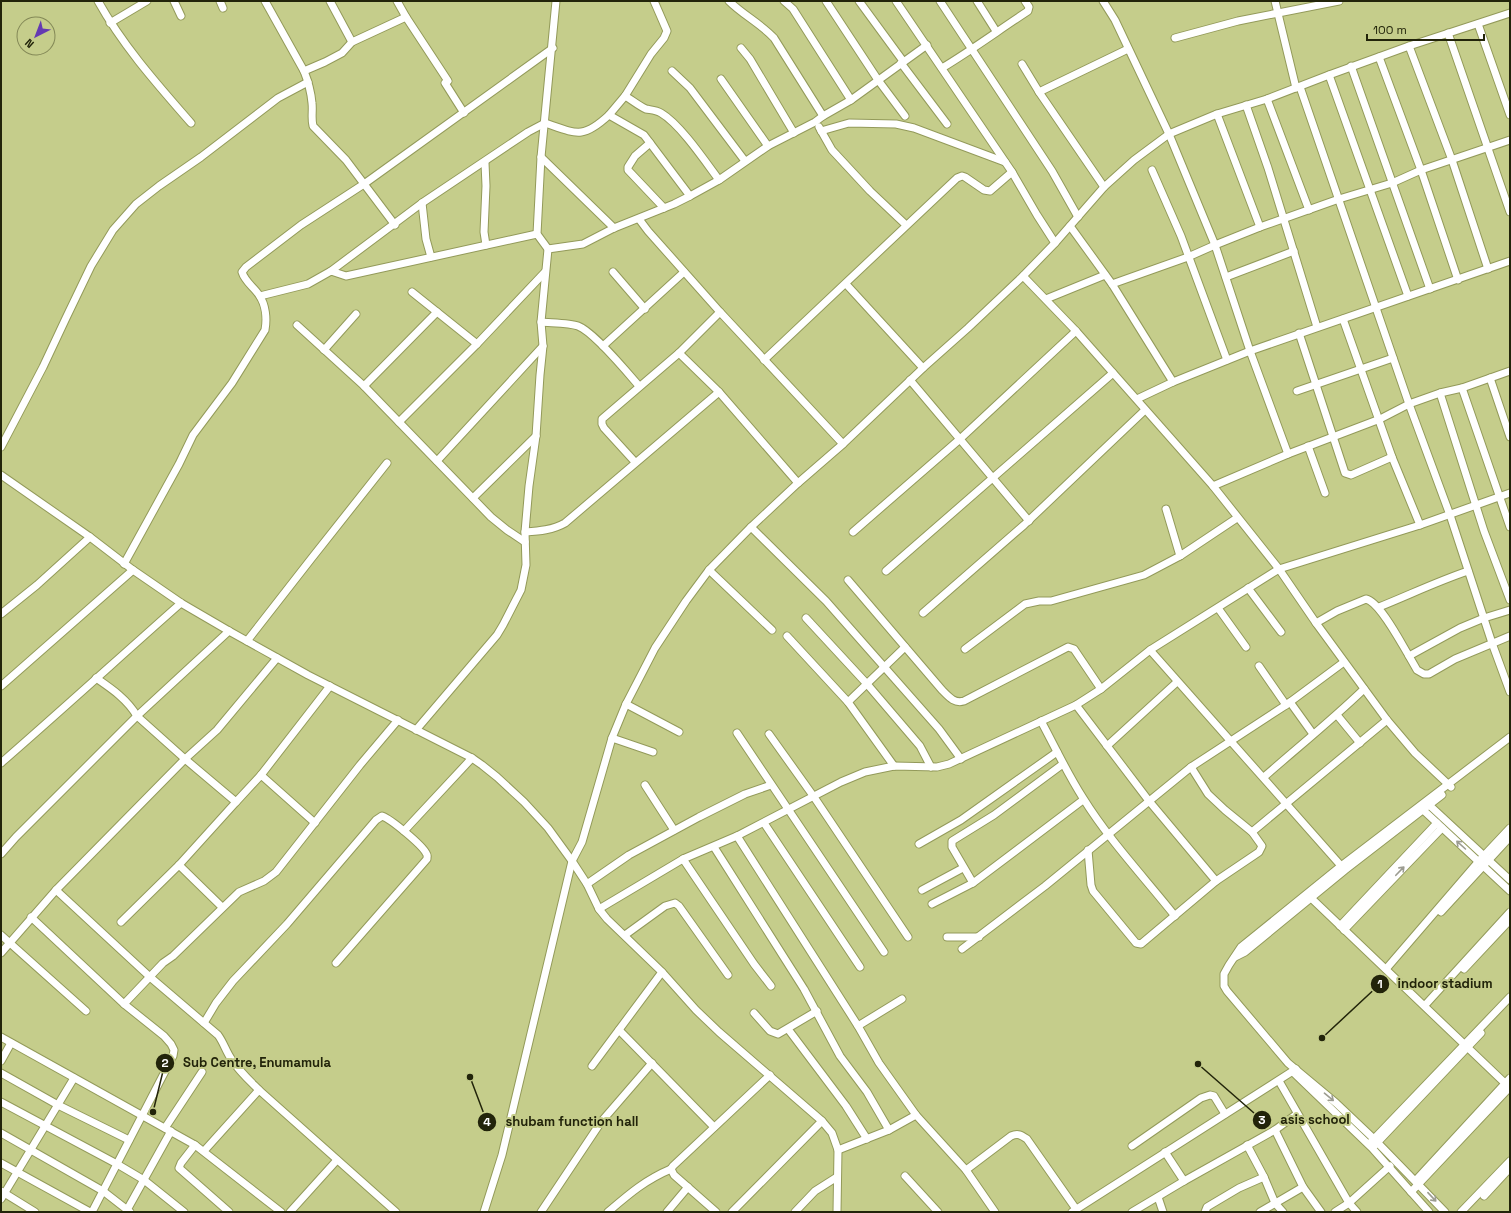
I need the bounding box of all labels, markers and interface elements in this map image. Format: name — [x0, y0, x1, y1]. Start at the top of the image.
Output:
north arrow — [16, 16, 56, 56]
scale bar — [1367, 16, 1484, 42]
text: 100 m — [1373, 22, 1407, 38]
text: N — [22, 36, 37, 51]
one-way arrow — [1456, 840, 1466, 850]
one-way arrow — [1395, 866, 1405, 876]
callout: indoor stadium — [1370, 971, 1501, 996]
text: indoor stadium — [1398, 975, 1492, 992]
text: 1 — [1377, 976, 1383, 992]
callout: Sub Centre, Enumamula — [155, 1050, 339, 1075]
text: Sub Centre, Enumamula — [183, 1054, 331, 1071]
text: 2 — [161, 1055, 169, 1071]
one-way arrow — [1323, 1092, 1334, 1101]
callout: asis school — [1252, 1107, 1357, 1132]
callout: shubam function hall — [477, 1109, 646, 1134]
text: asis school — [1280, 1111, 1350, 1128]
text: 3 — [1258, 1112, 1266, 1128]
text: shubam function hall — [505, 1113, 639, 1130]
text: 4 — [483, 1114, 491, 1130]
one-way arrow — [1427, 1192, 1436, 1202]

